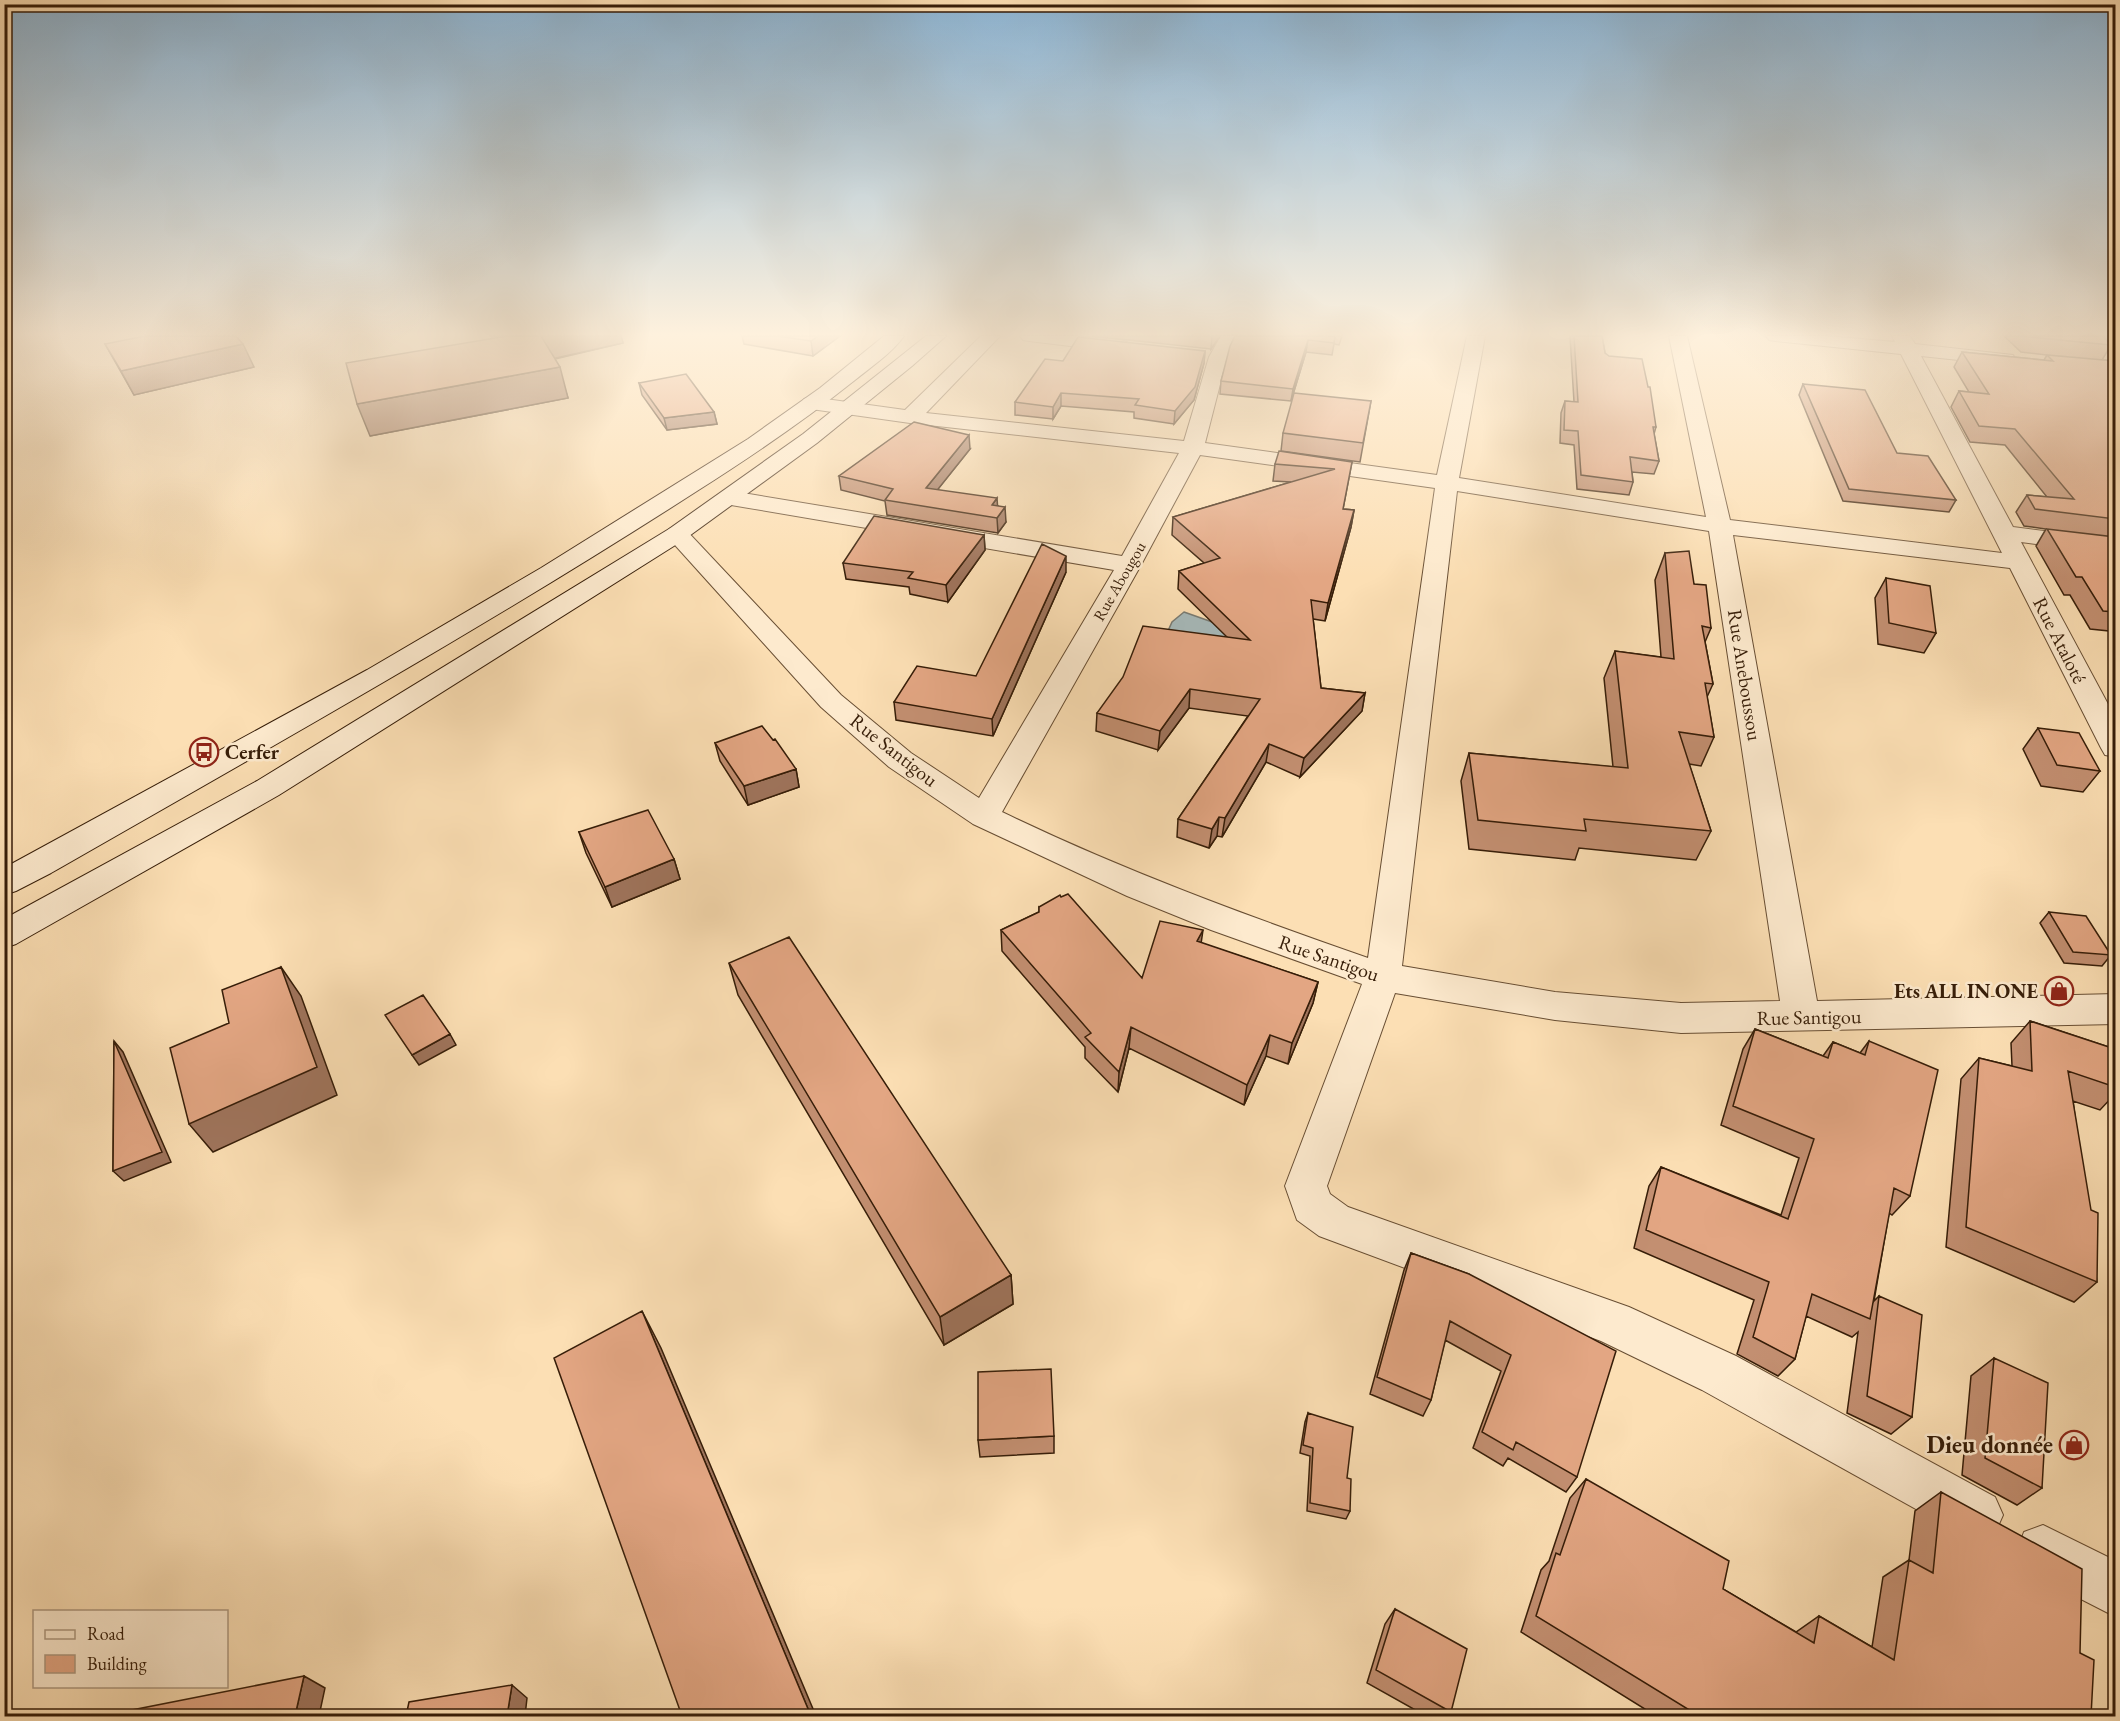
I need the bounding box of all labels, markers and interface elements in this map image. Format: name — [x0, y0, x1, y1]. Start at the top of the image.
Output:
street label: Rue Abougou — [1088, 537, 1151, 625]
street label: Rue Ataloté — [2027, 592, 2093, 688]
street label: Rue Aneboussou — [1722, 607, 1768, 743]
street label: Rue Santigou — [845, 708, 944, 793]
bus stop icon: Cerfer — [188, 736, 220, 768]
place label: Cerfer — [225, 739, 280, 765]
street label: Rue Santigou — [1275, 929, 1383, 987]
shop icon: Ets ALL IN ONE — [2043, 975, 2075, 1007]
place label: Ets ALL IN ONE — [1894, 978, 2038, 1004]
street label: Rue Santigou — [1756, 1003, 1862, 1031]
place label: Dieu donnée — [1927, 1429, 2053, 1460]
shop icon: Dieu donnée — [2058, 1429, 2090, 1461]
legend — [33, 1610, 228, 1688]
text: Road — [87, 1622, 126, 1645]
text: Building — [87, 1652, 147, 1675]

